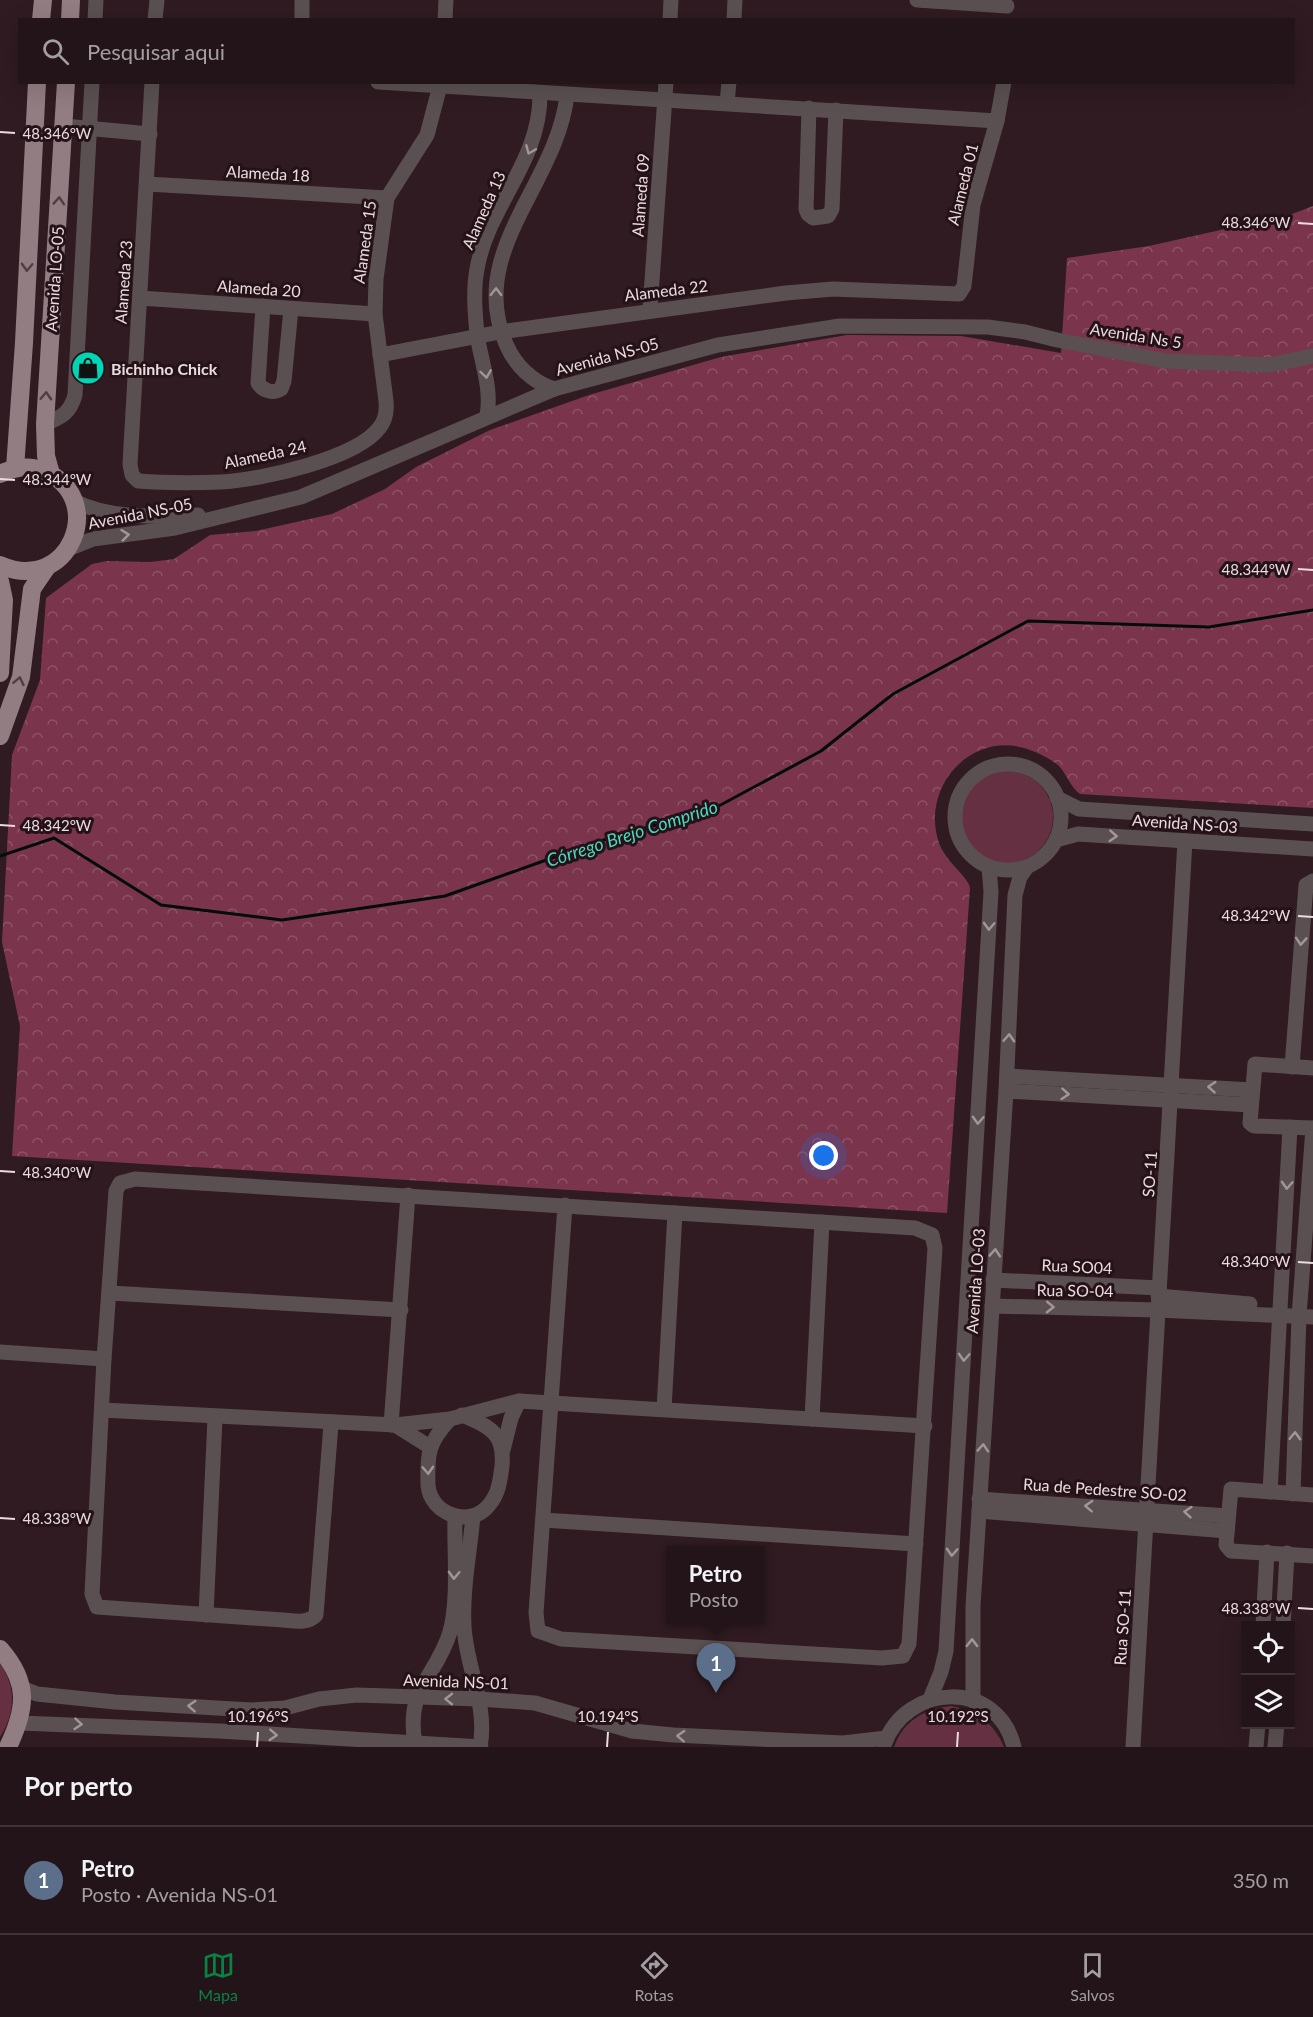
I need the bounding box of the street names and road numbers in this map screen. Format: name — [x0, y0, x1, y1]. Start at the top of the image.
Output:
street label: Alameda 01 — [943, 141, 981, 227]
street label: Alameda 09 — [628, 153, 652, 237]
street label: Alameda 18 — [226, 161, 310, 185]
street label: Alameda 13 — [457, 168, 509, 252]
street label: Alameda 15 — [349, 199, 379, 285]
street label: Avenida LO-05 — [41, 226, 67, 332]
street label: Alameda 23 — [111, 240, 135, 324]
street label: Alameda 22 — [623, 275, 709, 305]
street label: Alameda 20 — [217, 276, 301, 300]
street label: Avenida Ns 5 — [1089, 318, 1183, 352]
street label: Avenida NS-05 — [553, 333, 661, 379]
street label: Alameda 24 — [222, 436, 308, 472]
street label: Avenida NS-05 — [86, 494, 194, 532]
street label: Avenida NS-03 — [1132, 810, 1238, 836]
street label: SO-11 — [1138, 1150, 1160, 1198]
street label: Avenida LO-03 — [962, 1228, 988, 1334]
street label: Rua SO04 — [1041, 1255, 1113, 1277]
street label: Rua SO-04 — [1037, 1280, 1113, 1300]
street label: Rua de Pedestre SO-02 — [1023, 1474, 1187, 1504]
street label: Rua SO-11 — [1110, 1588, 1134, 1666]
street label: Avenida NS-01 — [403, 1670, 509, 1692]

